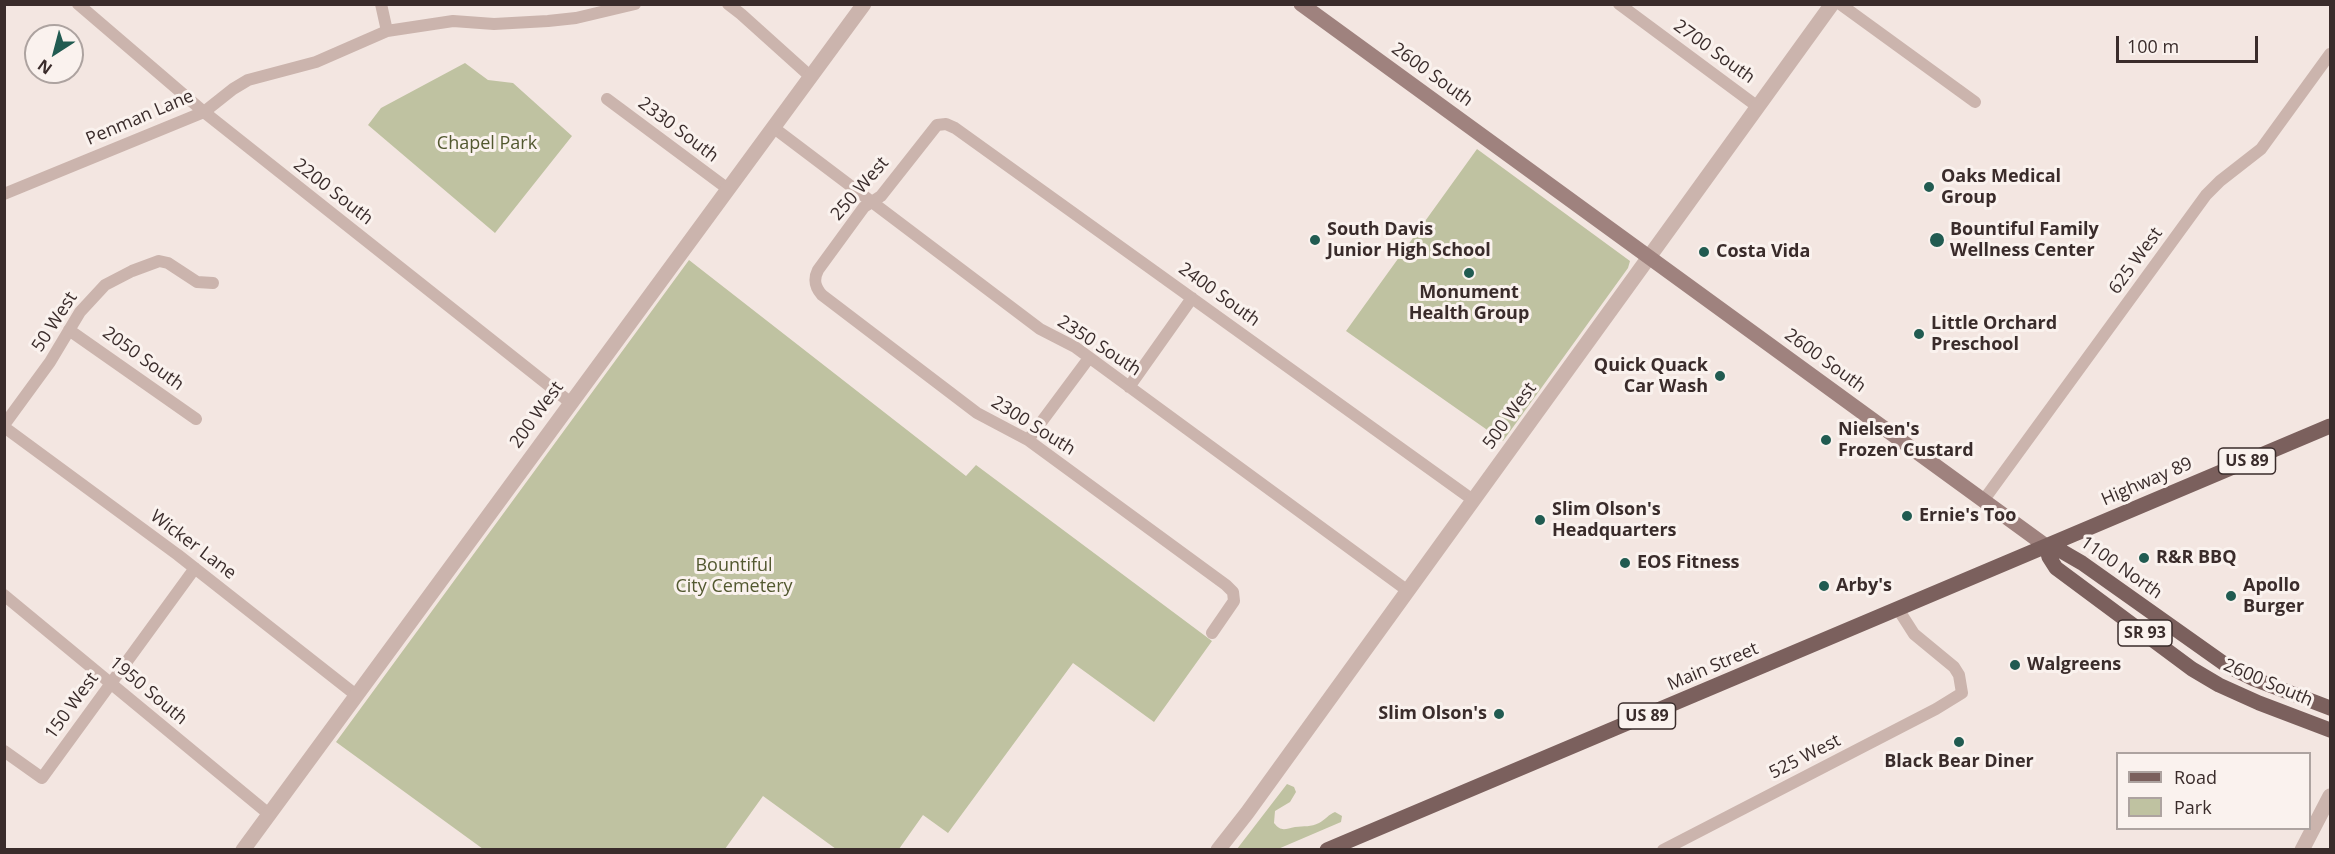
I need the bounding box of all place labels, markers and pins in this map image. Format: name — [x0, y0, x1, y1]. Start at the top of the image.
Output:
place label: Oaks Medical Group — [1941, 166, 2061, 208]
marker: Oaks Medical Group — [1922, 180, 1936, 194]
place label: South Davis Junior High School — [1327, 219, 1491, 262]
place label: Bountiful Family Wellness Center — [1950, 219, 2099, 262]
marker: Bountiful Family Wellness Center — [1928, 231, 1946, 249]
marker: South Davis Junior High School — [1308, 233, 1322, 247]
place label: Costa Vida — [1716, 241, 1810, 263]
marker: Costa Vida — [1697, 245, 1711, 259]
marker: Monument Health Group — [1462, 266, 1476, 280]
place label: Monument Health Group — [1409, 282, 1529, 324]
place label: Little Orchard Preschool — [1931, 313, 2057, 356]
marker: Little Orchard Preschool — [1912, 327, 1926, 341]
place label: Quick Quack Car Wash — [1594, 355, 1708, 398]
marker: Quick Quack Car Wash — [1713, 369, 1727, 383]
place label: Nielsen's Frozen Custard — [1838, 419, 1974, 462]
marker: Nielsen's Frozen Custard — [1819, 433, 1833, 447]
place label: Slim Olson's Headquarters — [1552, 499, 1677, 542]
place label: Ernie's Too — [1919, 505, 2016, 527]
marker: Ernie's Too — [1900, 509, 1914, 523]
marker: Slim Olson's Headquarters — [1533, 513, 1547, 527]
place label: R&R BBQ — [2156, 547, 2236, 569]
marker: R&R BBQ — [2137, 551, 2151, 565]
place label: EOS Fitness — [1637, 552, 1740, 574]
marker: EOS Fitness — [1618, 556, 1632, 570]
place label: Arby's — [1836, 575, 1892, 597]
place label: Apollo Burger — [2243, 575, 2304, 618]
marker: Arby's — [1817, 579, 1831, 593]
marker: Apollo Burger — [2224, 589, 2238, 603]
place label: Walgreens — [2027, 654, 2121, 676]
marker: Walgreens — [2008, 658, 2022, 672]
place label: Slim Olson's — [1378, 703, 1487, 725]
marker: Slim Olson's — [1492, 707, 1506, 721]
marker: Black Bear Diner — [1952, 735, 1966, 749]
place label: Black Bear Diner — [1884, 751, 2034, 773]

